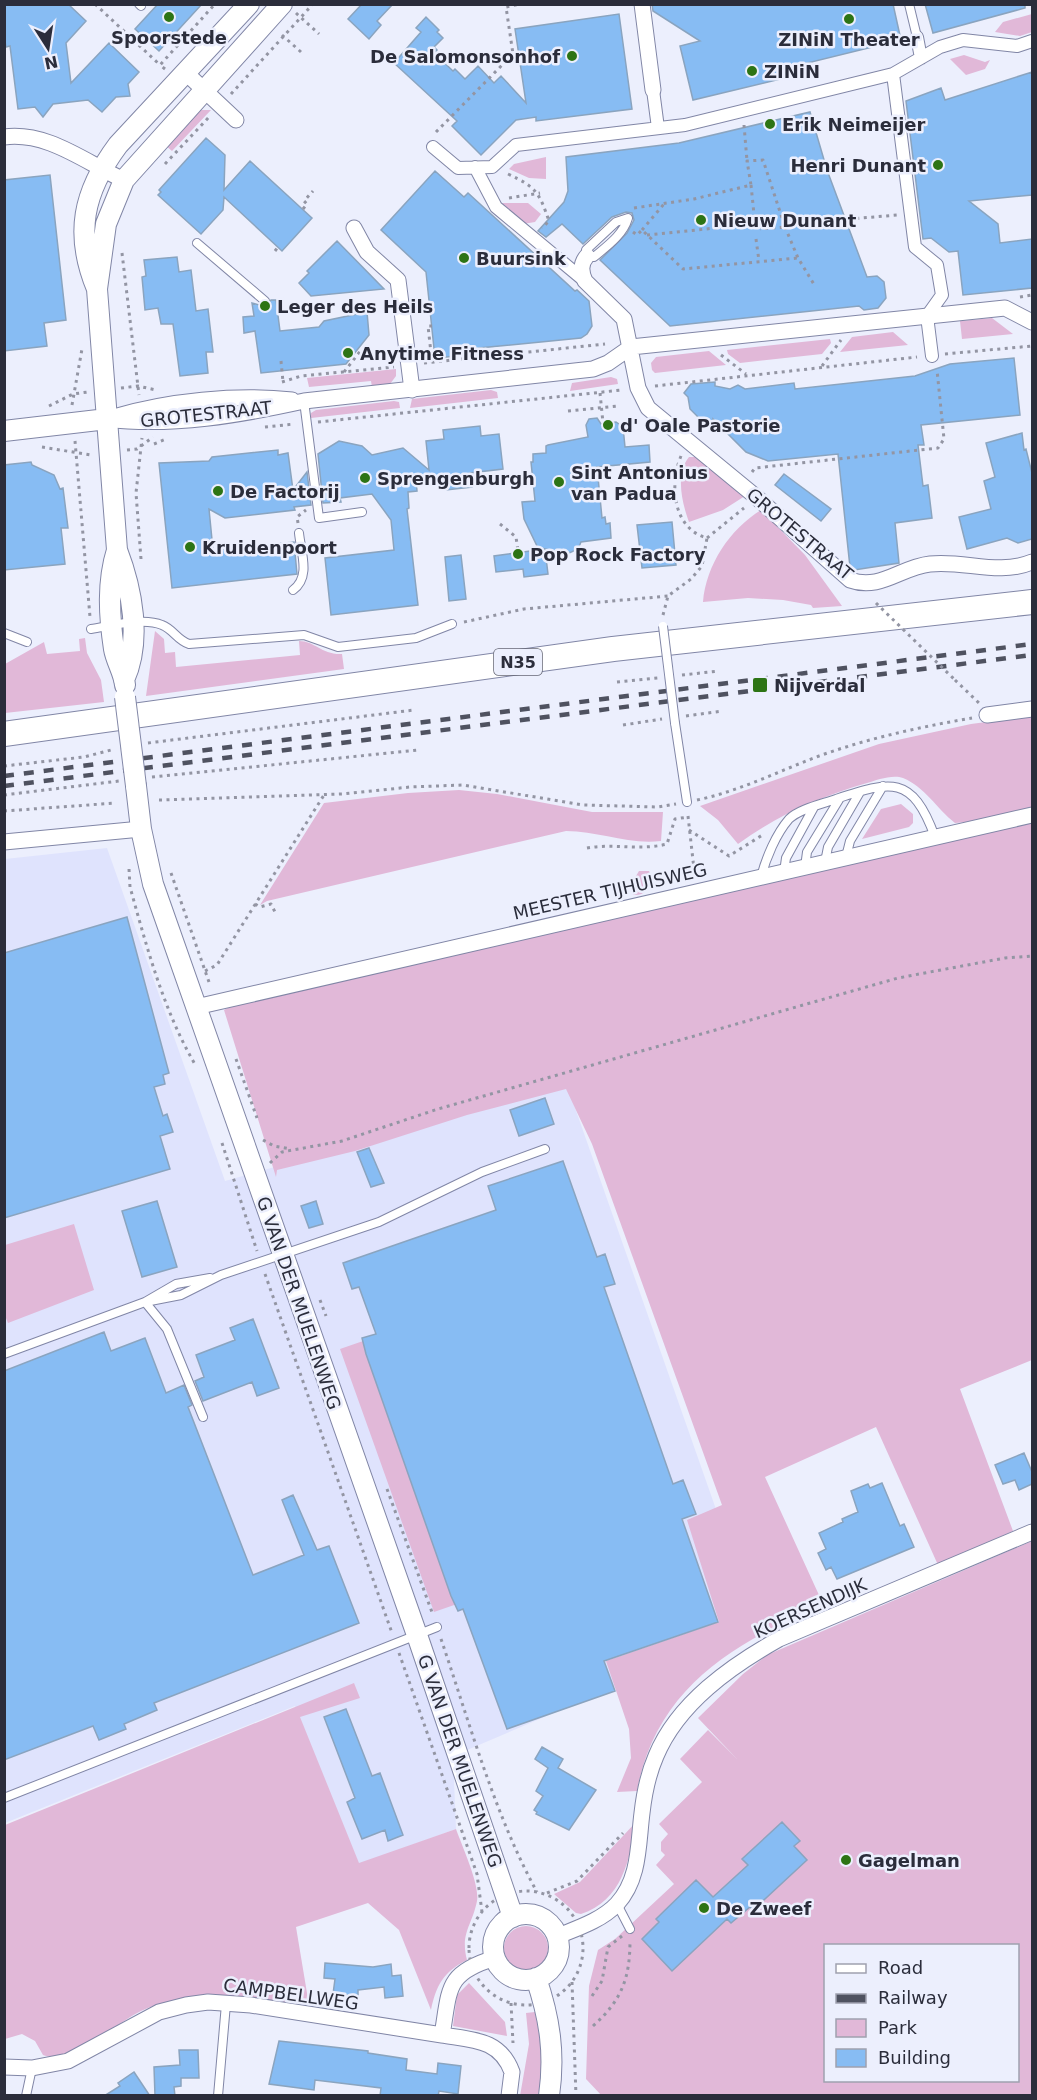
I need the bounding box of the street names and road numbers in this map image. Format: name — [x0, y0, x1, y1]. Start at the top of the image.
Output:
street label: GROTESTRAAT — [139, 397, 274, 431]
street label: GROTESTRAAT — [743, 484, 858, 585]
road number: N35 — [494, 649, 542, 675]
street label: MEESTER TIJHUISWEG — [511, 858, 709, 924]
street label: G VAN DER MUELENWEG — [253, 1194, 345, 1412]
street label: KOERSENDIJK — [750, 1573, 871, 1642]
street label: G VAN DER MUELENWEG — [414, 1652, 506, 1870]
street label: CAMPBELLWEG — [222, 1974, 360, 2014]

